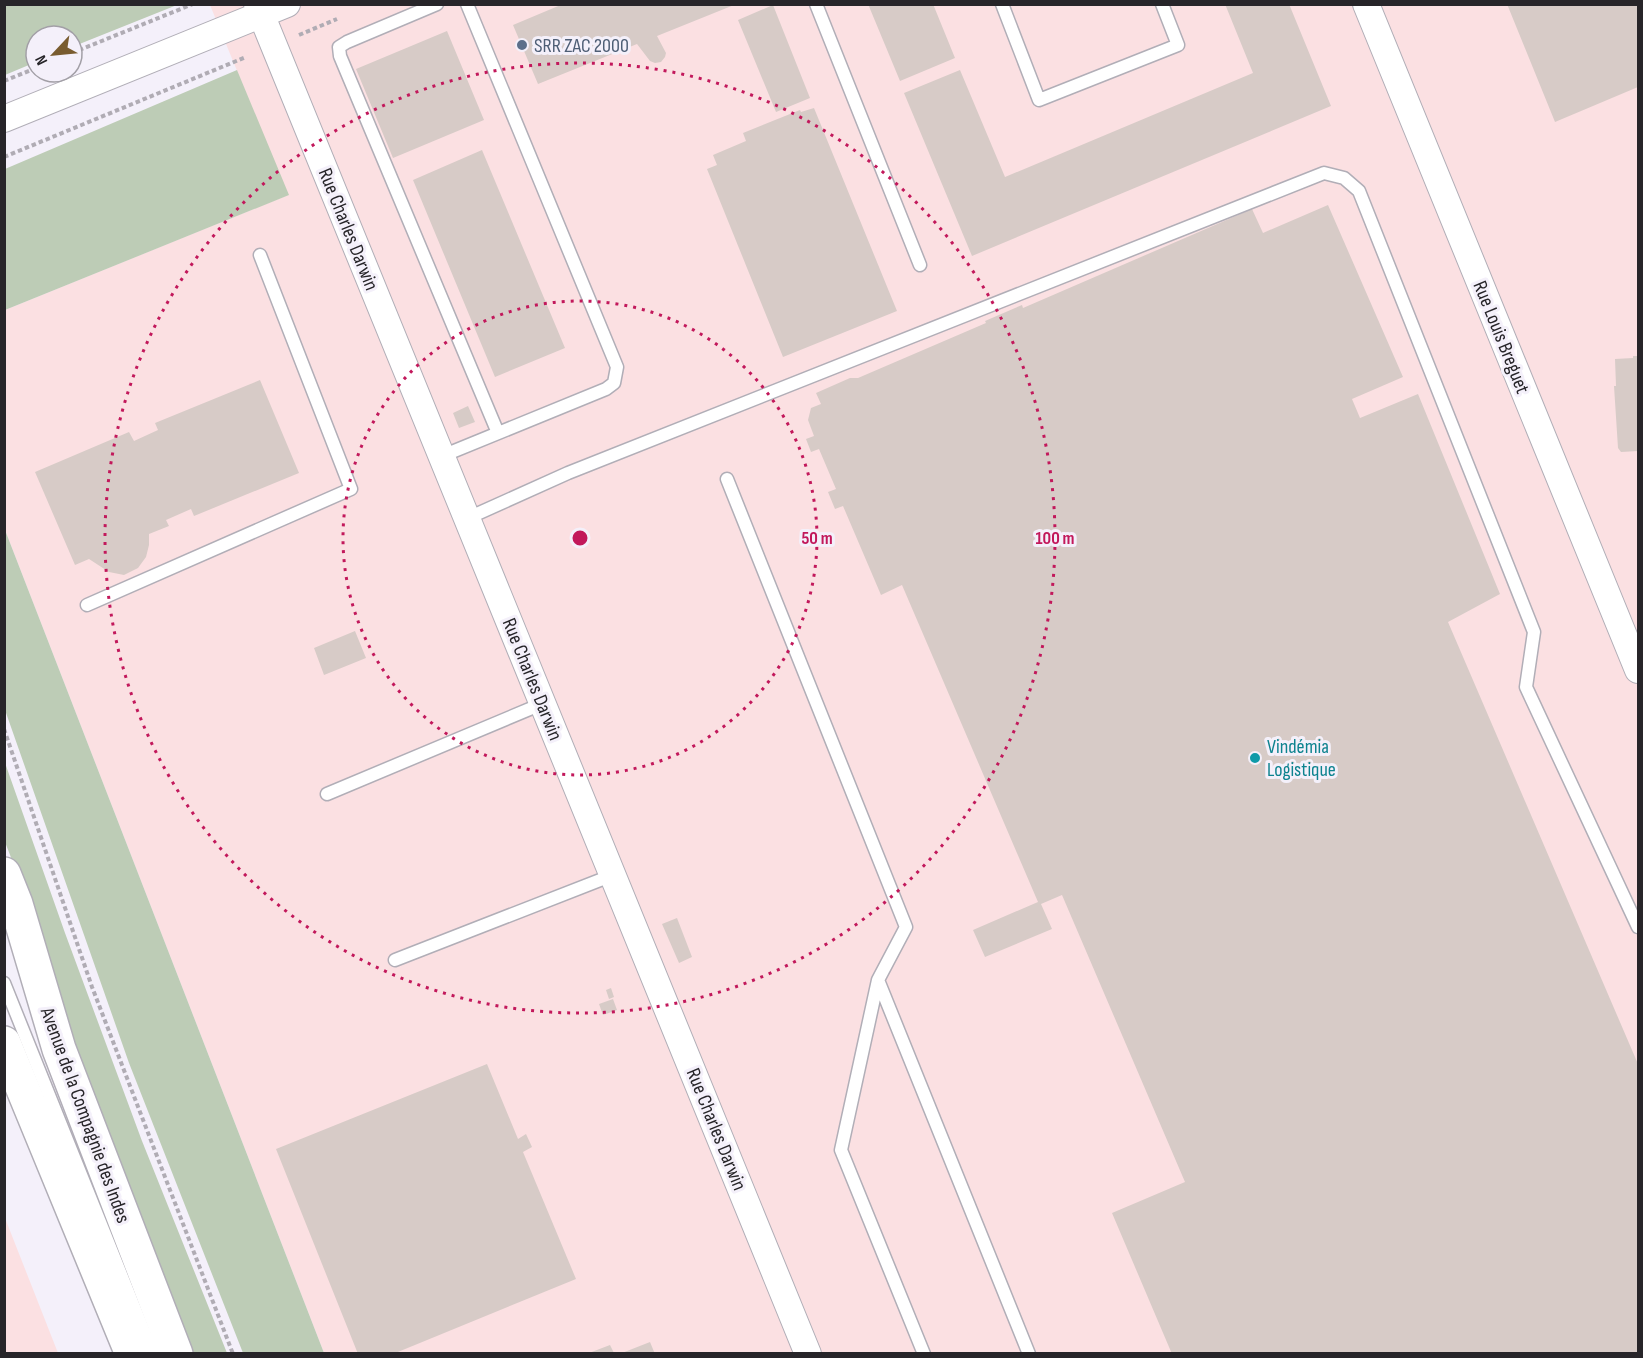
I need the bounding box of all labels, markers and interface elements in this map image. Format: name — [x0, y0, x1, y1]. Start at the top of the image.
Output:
north arrow — [24, 24, 84, 84]
place label: SRR ZAC 2000 — [534, 34, 629, 58]
marker: SRR ZAC 2000 — [515, 38, 529, 52]
text: N — [31, 52, 52, 68]
street label: Rue Charles Darwin — [313, 165, 383, 294]
street label: Rue Louis Breguet — [1468, 277, 1535, 397]
centre of rings — [570, 528, 590, 548]
text: 50 m — [801, 528, 833, 549]
text: 100 m — [1036, 528, 1075, 549]
street label: Rue Charles Darwin — [497, 615, 567, 744]
place label: Vindémia Logistique — [1267, 735, 1336, 782]
marker: Vindémia Logistique — [1248, 751, 1262, 765]
street label: Avenue de la Compagnie des Indes — [35, 1004, 135, 1226]
street label: Rue Charles Darwin — [681, 1065, 751, 1194]

